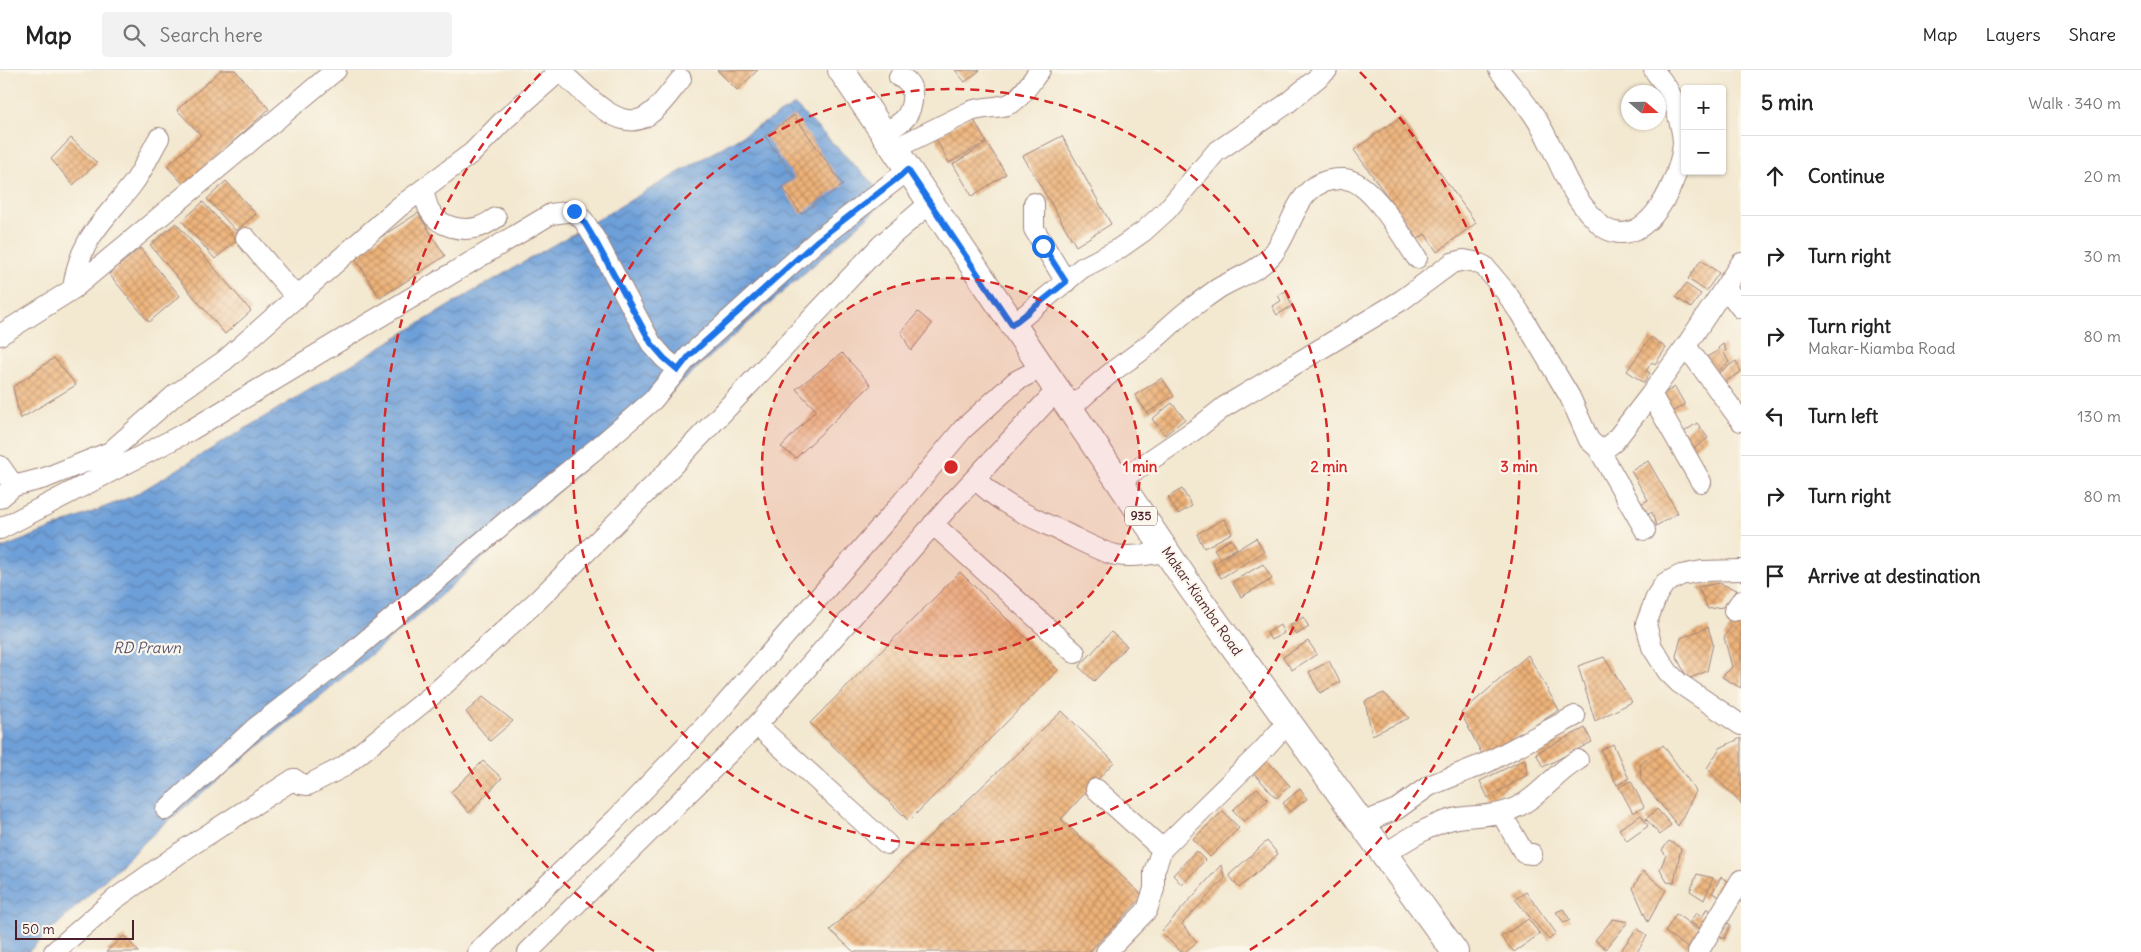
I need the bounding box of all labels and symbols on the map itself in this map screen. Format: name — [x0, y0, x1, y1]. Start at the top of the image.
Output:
north arrow — [1621, 85, 1666, 130]
route end — [563, 200, 586, 223]
route start — [1032, 235, 1055, 258]
text: 1 min — [1123, 457, 1158, 476]
text: 2 min — [1311, 457, 1348, 476]
text: 3 min — [1500, 457, 1538, 476]
centre of rings — [942, 458, 960, 476]
road number: 935 — [1125, 506, 1157, 526]
street label: Makar-Kiamba Road — [1158, 543, 1246, 659]
water label: RD Prawn — [113, 638, 181, 657]
scale bar — [15, 917, 134, 940]

